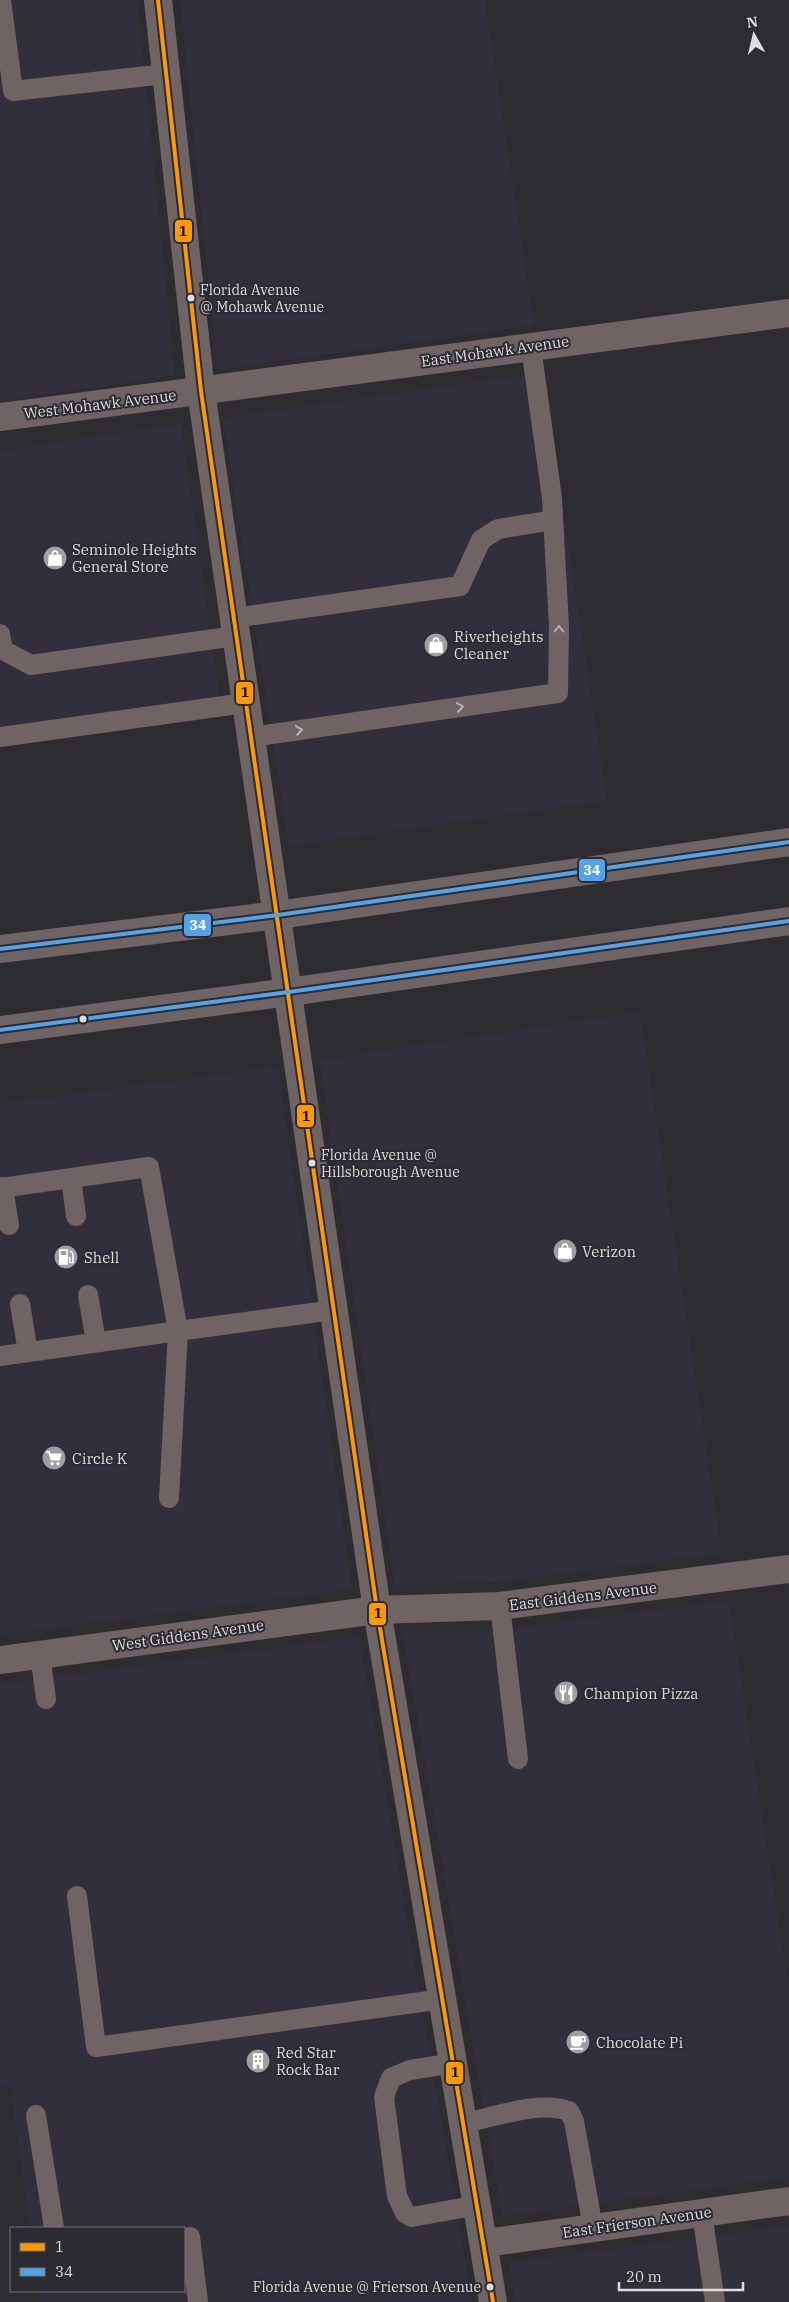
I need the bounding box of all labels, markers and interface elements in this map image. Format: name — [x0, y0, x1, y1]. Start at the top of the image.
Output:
north arrow — [729, 10, 779, 60]
text: N — [745, 12, 759, 32]
line badge: 1 — [174, 219, 193, 243]
text: 1 — [179, 222, 187, 240]
place label: Florida Avenue @ Mohawk Avenue — [200, 281, 324, 316]
marker: Florida Avenue @ Mohawk Avenue — [186, 293, 196, 303]
street label: East Mohawk Avenue — [420, 331, 570, 371]
street label: West Mohawk Avenue — [23, 385, 177, 423]
place label: Seminole Heights General Store — [72, 540, 197, 576]
shop icon: Seminole Heights General Store — [42, 545, 68, 571]
one-way arrow — [554, 625, 564, 632]
place label: Riverheights Cleaner — [454, 627, 544, 663]
shop icon: Riverheights Cleaner — [423, 632, 449, 658]
line badge: 1 — [235, 681, 254, 705]
text: 1 — [241, 683, 249, 701]
one-way arrow — [456, 702, 464, 713]
one-way arrow — [295, 725, 303, 736]
line badge: 34 — [578, 858, 606, 882]
text: 34 — [584, 861, 600, 879]
line badge: 34 — [183, 913, 212, 937]
text: 34 — [190, 916, 206, 934]
unlabelled marker — [78, 1014, 88, 1024]
line badge: 1 — [296, 1104, 315, 1128]
text: 1 — [302, 1107, 310, 1125]
place label: Florida Avenue @ Hillsborough Avenue — [321, 1146, 460, 1181]
marker: Florida Avenue @ Hillsborough Avenue — [307, 1158, 317, 1168]
shop icon: Verizon — [552, 1238, 578, 1264]
place label: Verizon — [582, 1242, 636, 1261]
fuel station icon: Shell — [53, 1244, 79, 1270]
place label: Shell — [84, 1248, 119, 1267]
supermarket icon: Circle K — [41, 1445, 67, 1471]
place label: Circle K — [72, 1449, 128, 1468]
street label: East Giddens Avenue — [508, 1578, 658, 1614]
line badge: 1 — [368, 1602, 387, 1626]
text: 1 — [374, 1604, 382, 1622]
street label: West Giddens Avenue — [111, 1615, 265, 1655]
restaurant icon: Champion Pizza — [553, 1680, 579, 1706]
place label: Champion Pizza — [584, 1684, 699, 1703]
cafe icon: Chocolate Pi — [565, 2029, 591, 2055]
place label: Chocolate Pi — [596, 2033, 683, 2052]
place label: Red Star Rock Bar — [276, 2043, 340, 2079]
building icon: Red Star Rock Bar — [245, 2048, 271, 2074]
line badge: 1 — [445, 2061, 464, 2085]
text: 1 — [451, 2063, 459, 2081]
street label: East Frierson Avenue — [561, 2202, 713, 2242]
legend — [10, 2227, 185, 2292]
text: 1 — [55, 2237, 64, 2256]
scale bar — [619, 2260, 743, 2292]
text: 34 — [55, 2262, 73, 2281]
text: 20 m — [626, 2267, 662, 2286]
place label: Florida Avenue @ Frierson Avenue — [253, 2278, 481, 2296]
marker: Florida Avenue @ Frierson Avenue — [485, 2282, 495, 2292]

